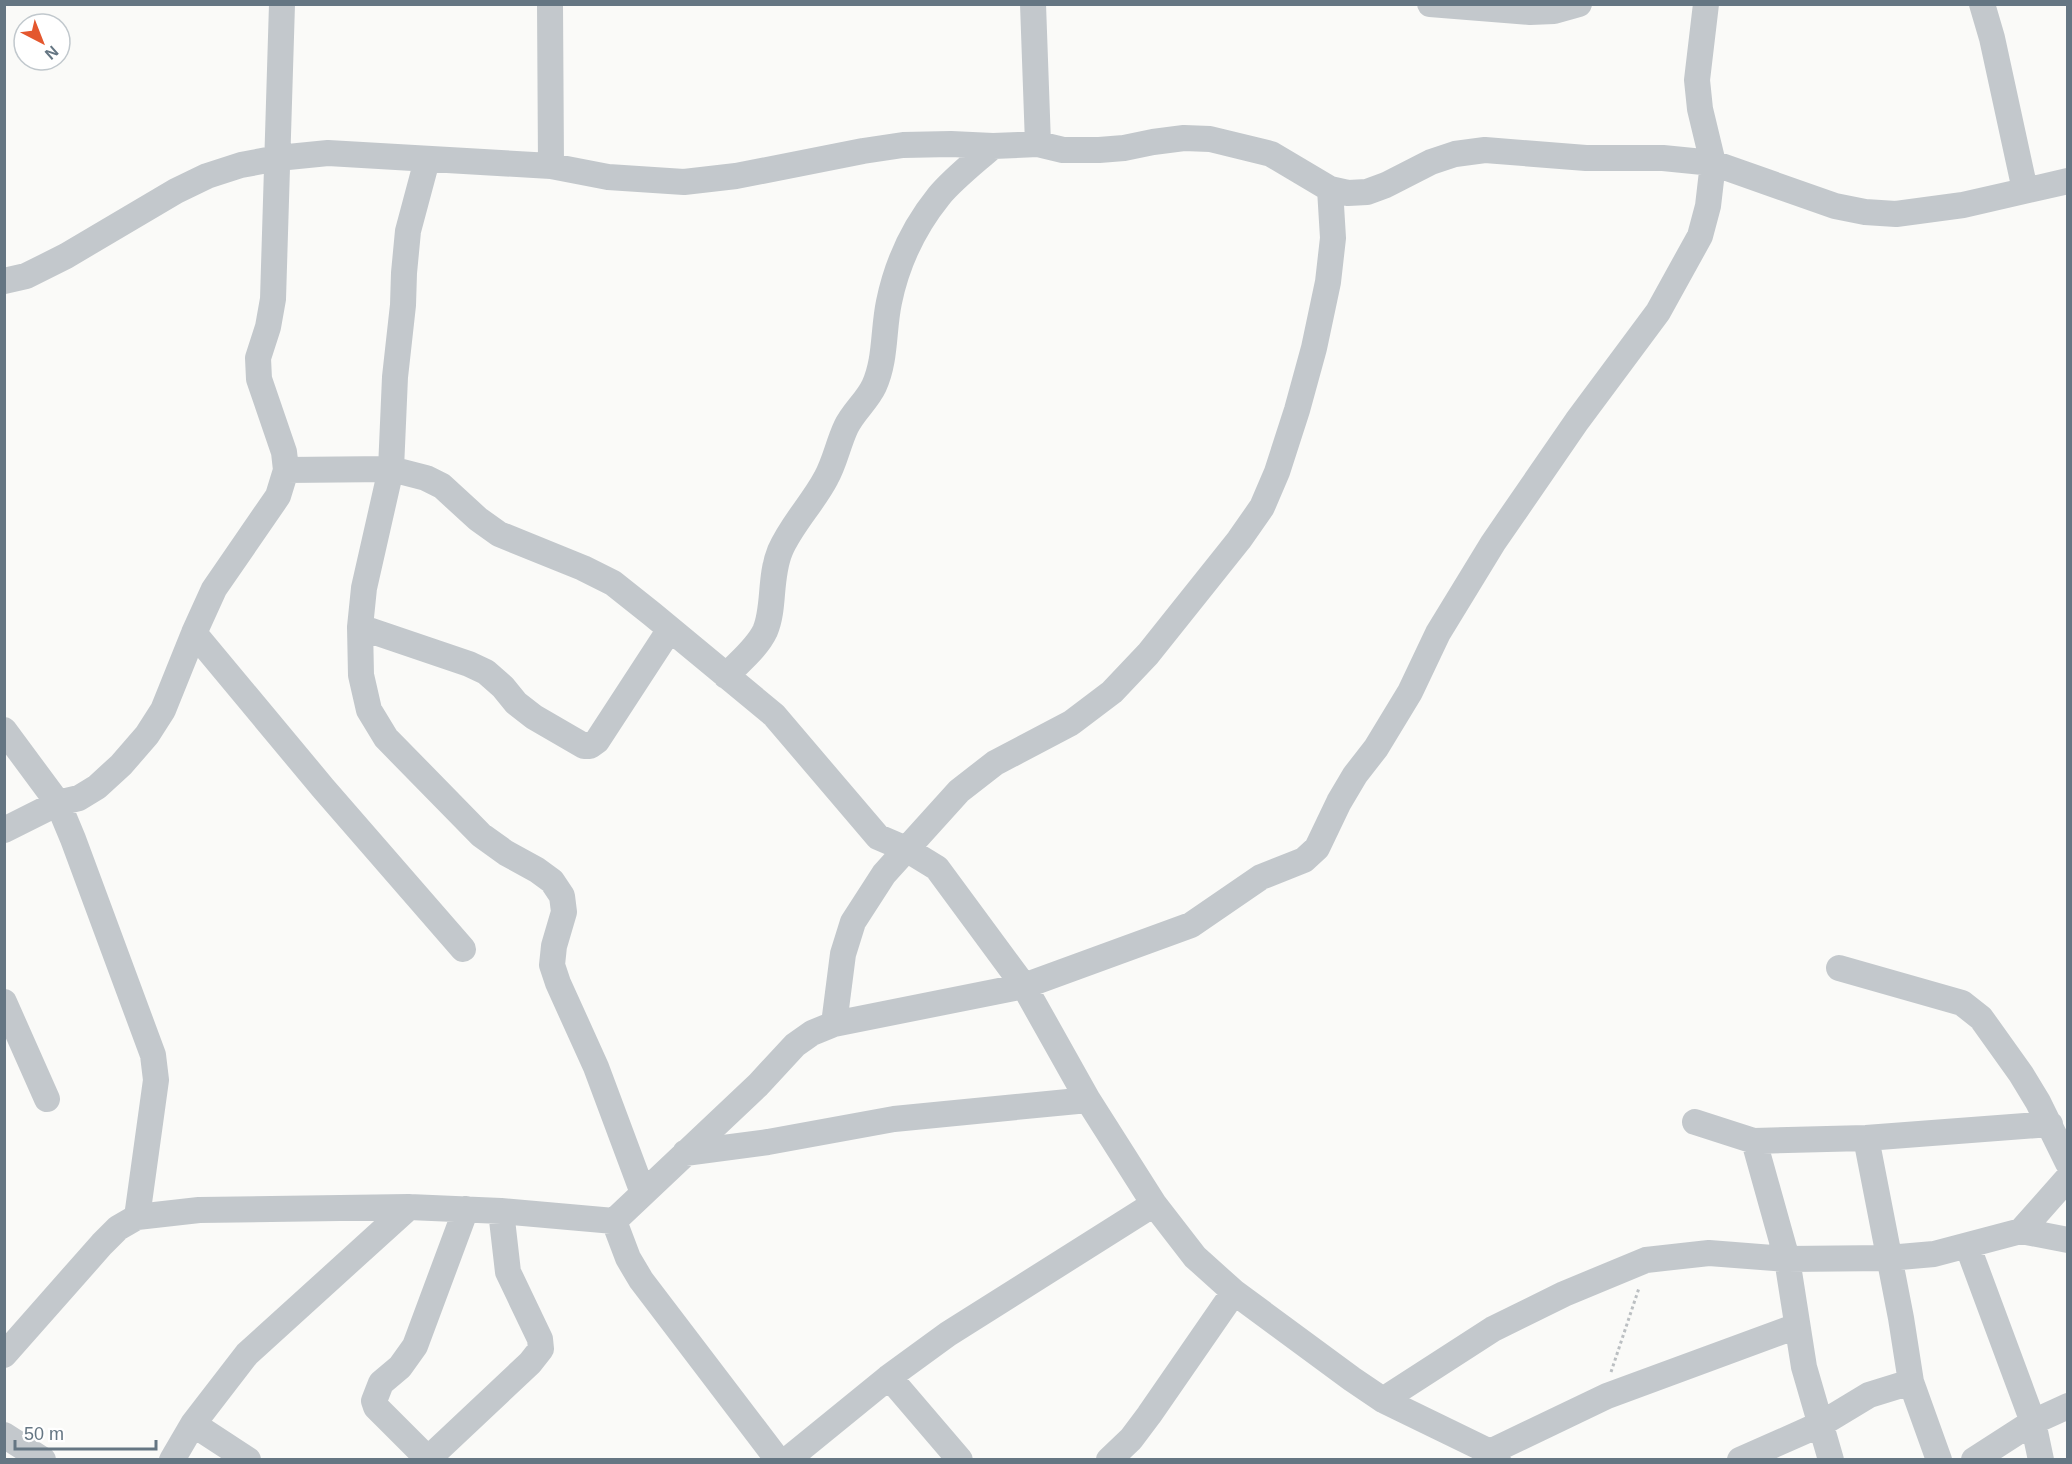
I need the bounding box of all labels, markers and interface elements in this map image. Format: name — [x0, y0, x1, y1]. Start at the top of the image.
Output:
north arrow — [12, 12, 72, 72]
text: N — [42, 43, 62, 63]
scale bar — [15, 1413, 156, 1451]
text: 50 m — [24, 1424, 64, 1444]

